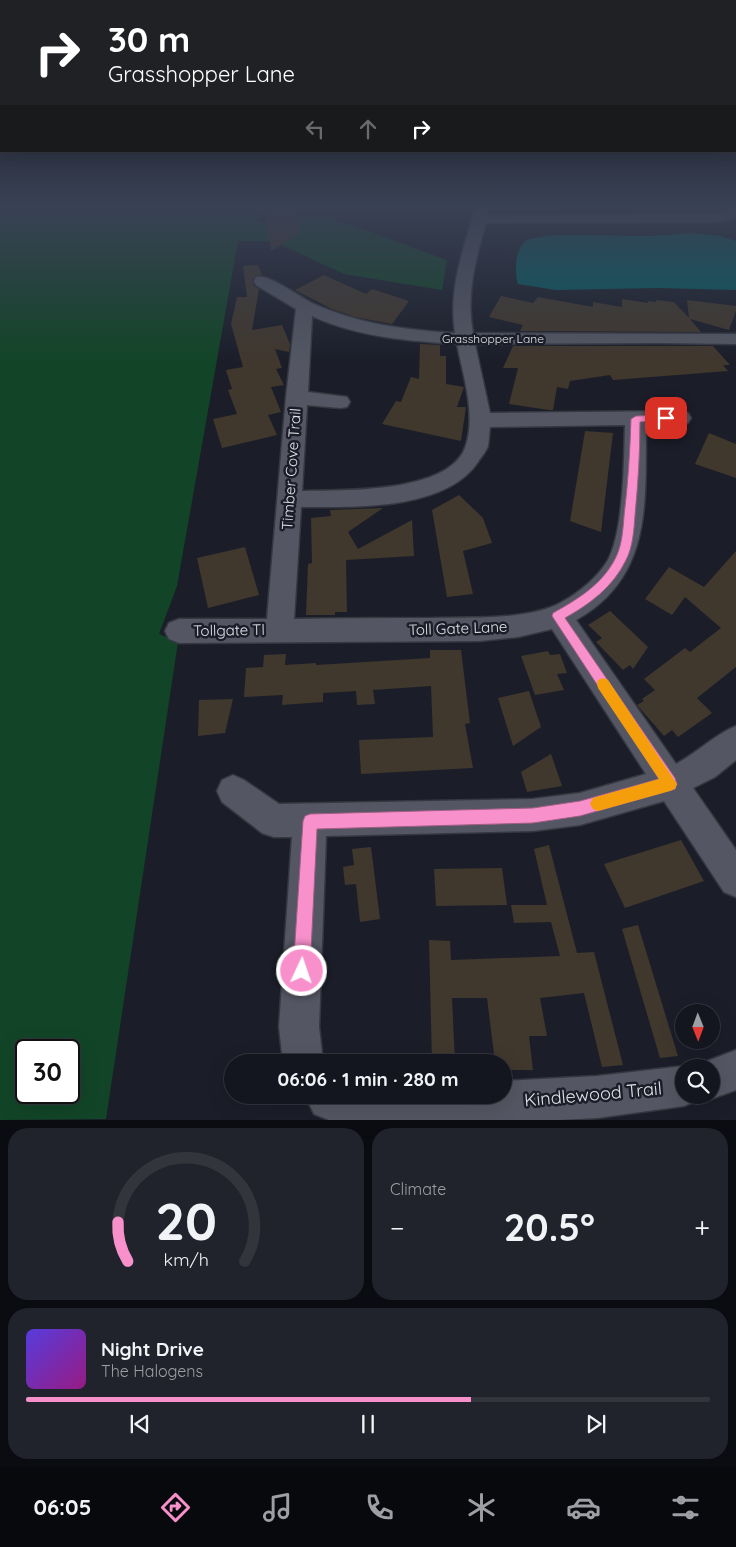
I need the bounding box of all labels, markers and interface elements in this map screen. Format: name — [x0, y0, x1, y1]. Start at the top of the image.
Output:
text: 30 m — [108, 17, 190, 61]
icon: right — [25, 20, 90, 85]
text: Grasshopper Lane — [108, 60, 295, 88]
icon: left — [301, 115, 329, 143]
icon: ahead — [354, 115, 382, 143]
icon: right — [407, 115, 435, 143]
street label: Grasshopper Lane — [442, 331, 544, 346]
pin — [645, 397, 687, 439]
icon: arrive — [652, 404, 680, 432]
street label: Timber Cove Trail — [277, 407, 305, 531]
street label: Toll Gate Lane — [408, 617, 508, 639]
street label: Tollgate Tl — [193, 620, 265, 640]
position arrow — [275, 944, 327, 996]
north arrow — [675, 1004, 720, 1049]
map controls — [675, 1004, 720, 1104]
speed limit sign: 30 — [15, 1039, 80, 1104]
button: search — [675, 1059, 720, 1104]
text: 06:06 · 1 min · 280 m — [277, 1067, 459, 1091]
street label: Kindlewood Trail — [523, 1077, 663, 1111]
text: Climate — [390, 1179, 446, 1199]
text: 20 — [155, 1188, 217, 1253]
text: 20.5° — [504, 1203, 595, 1251]
text: − — [390, 1210, 405, 1245]
text: + — [694, 1210, 710, 1245]
text: km/h — [163, 1248, 209, 1270]
text: Night Drive — [101, 1337, 204, 1361]
text: The Halogens — [101, 1361, 203, 1381]
icon: previous — [126, 1410, 154, 1438]
icon: pause — [354, 1410, 382, 1438]
icon: next — [582, 1410, 610, 1438]
icon: directions — [158, 1490, 193, 1525]
icon: music — [260, 1490, 295, 1525]
icon: phone — [362, 1490, 397, 1525]
icon: climate — [464, 1490, 499, 1525]
icon: car — [566, 1490, 601, 1525]
icon: filters — [668, 1490, 703, 1525]
text: 06:05 — [33, 1493, 91, 1521]

